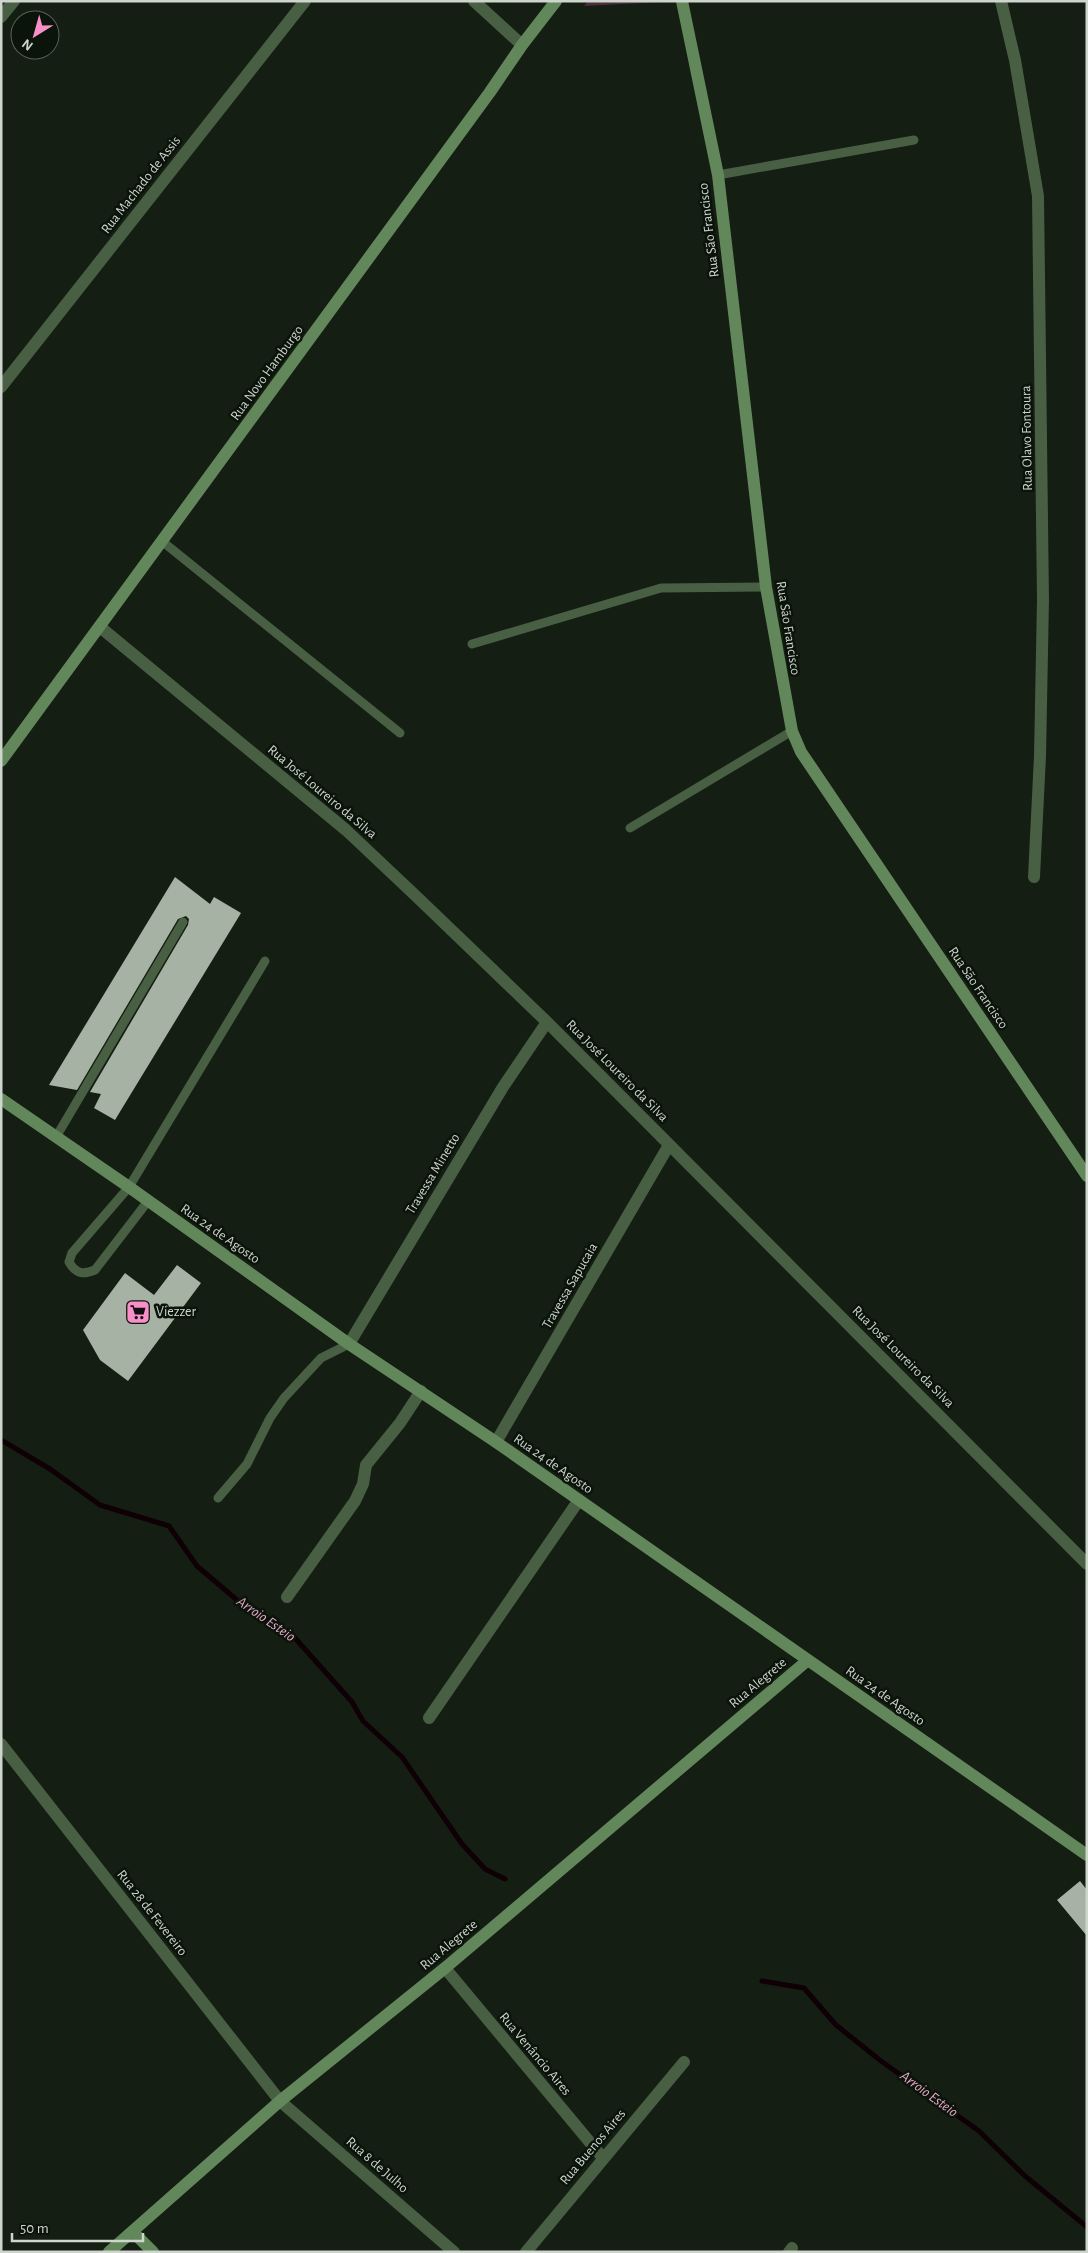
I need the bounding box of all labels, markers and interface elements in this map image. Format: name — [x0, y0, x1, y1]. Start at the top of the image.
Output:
north arrow — [10, 10, 60, 60]
text: N — [20, 36, 36, 53]
street label: Rua Machado de Assis — [99, 134, 183, 236]
street label: Rua São Francisco — [696, 182, 722, 278]
street label: Rua Novo Hamburgo — [228, 323, 306, 423]
street label: Rua Olavo Fontoura — [1019, 385, 1035, 491]
street label: Rua São Francisco — [774, 580, 802, 676]
street label: Rua José Loureiro da Silva — [265, 742, 380, 842]
street label: Rua São Francisco — [946, 945, 1010, 1031]
street label: Rua José Loureiro da Silva — [563, 1017, 671, 1125]
street label: Travessa Minetto — [403, 1131, 463, 1217]
street label: Rua 24 de Agosto — [178, 1202, 262, 1266]
street label: Travessa Sapucaia — [540, 1240, 600, 1331]
supermarket icon: Viezzer — [125, 1299, 151, 1325]
street label: Rua José Loureiro da Silva — [849, 1303, 957, 1411]
place label: Viezzer — [156, 1305, 197, 1319]
street label: Rua 24 de Agosto — [511, 1432, 595, 1496]
water label: Arroio Esteio — [233, 1593, 298, 1644]
street label: Rua Alegrete — [727, 1655, 789, 1711]
street label: Rua 24 de Agosto — [843, 1664, 927, 1728]
street label: Rua 28 de Fevereiro — [114, 1867, 190, 1959]
street label: Rua Alegrete — [418, 1917, 480, 1973]
street label: Rua Venâncio Aires — [496, 2010, 574, 2098]
water label: Arroio Esteio — [897, 2068, 961, 2120]
street label: Rua Buenos Aires — [558, 2107, 628, 2187]
street label: Rua 8 de Julho — [343, 2134, 411, 2196]
scale bar — [12, 2210, 144, 2242]
text: 50 m — [20, 2221, 49, 2236]

